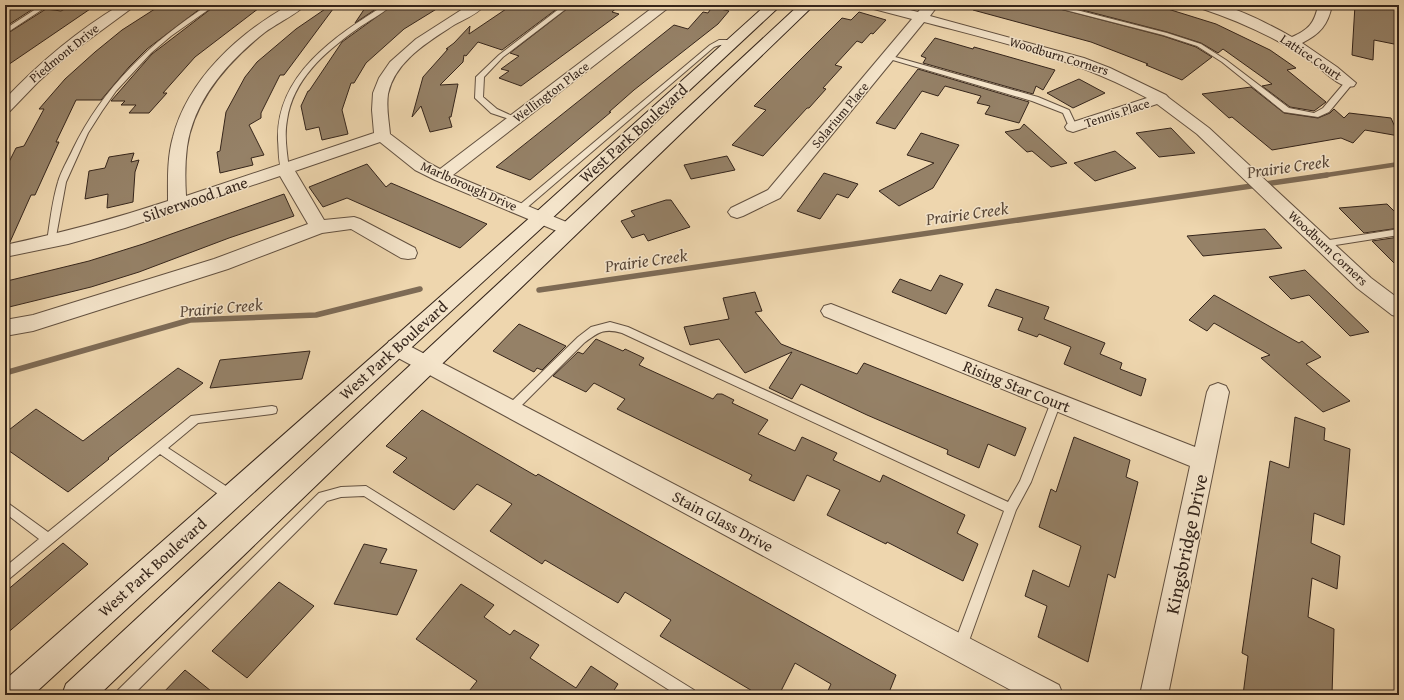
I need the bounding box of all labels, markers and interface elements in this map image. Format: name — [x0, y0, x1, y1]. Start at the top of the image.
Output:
street label: Piedmont Drive — [25, 19, 103, 87]
street label: Lattice Court — [1276, 29, 1346, 85]
street label: Woodburn Corners — [1007, 32, 1111, 80]
street label: Wellington Place — [509, 57, 593, 127]
street label: West Park Boulevard — [574, 77, 693, 188]
street label: Solarium Place — [807, 78, 873, 152]
street label: Tennis Place — [1082, 93, 1152, 133]
water label: Prairie Creek — [1244, 148, 1331, 184]
street label: Marlborough Drive — [418, 156, 520, 216]
street label: Silverwood Lane — [139, 170, 251, 228]
water label: Prairie Creek — [923, 195, 1010, 231]
street label: Woodburn Corners — [1284, 206, 1372, 290]
water label: Prairie Creek — [602, 242, 689, 278]
water label: Prairie Creek — [178, 291, 264, 323]
street label: West Park Boulevard — [334, 294, 453, 405]
street label: Rising Star Court — [960, 354, 1075, 419]
street label: Kingsbridge Drive — [1157, 471, 1215, 617]
street label: Stain Glass Drive — [668, 484, 778, 558]
street label: West Park Boulevard — [93, 511, 212, 622]

